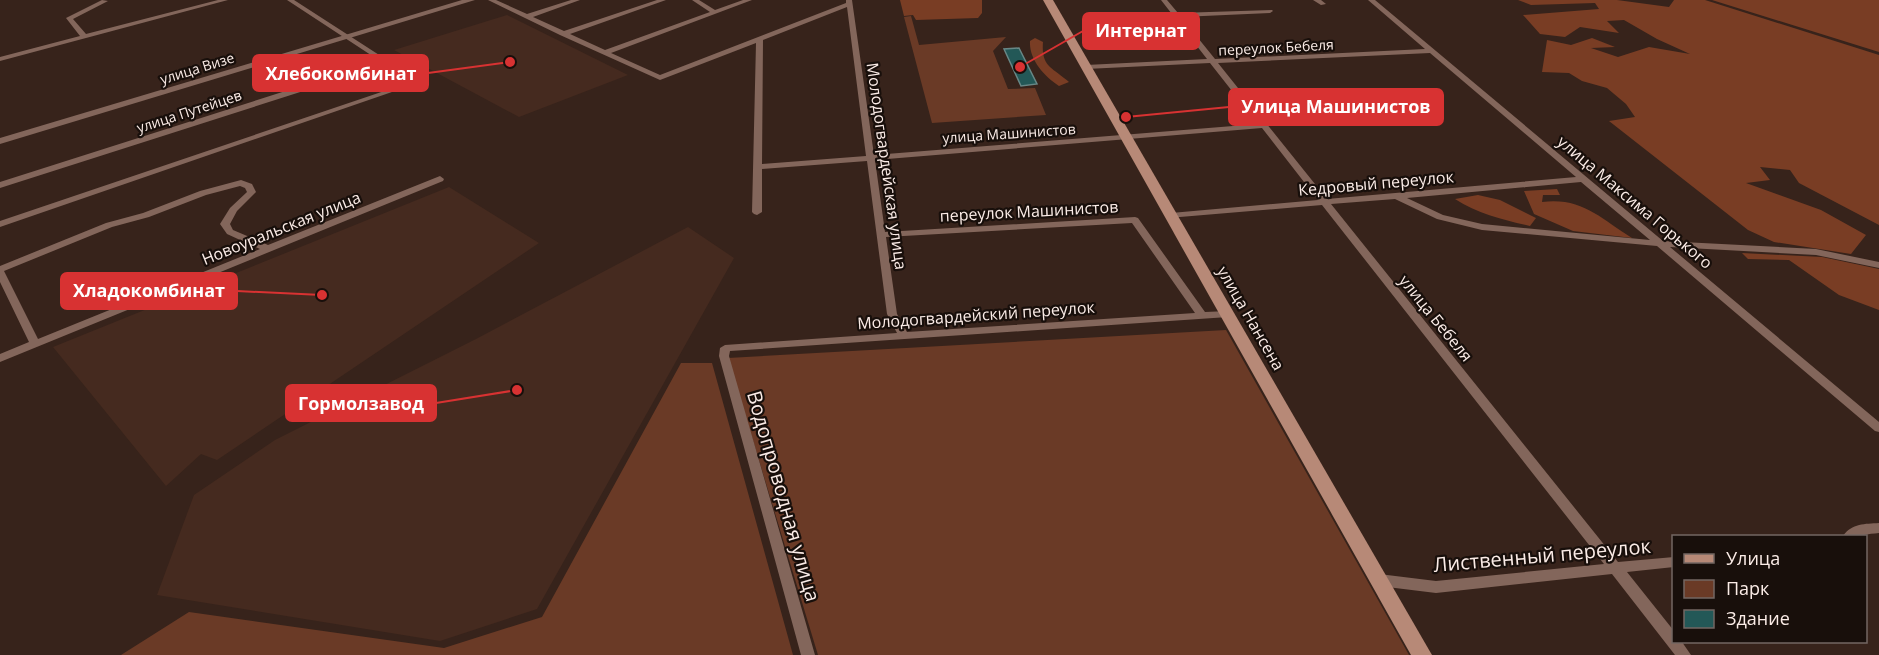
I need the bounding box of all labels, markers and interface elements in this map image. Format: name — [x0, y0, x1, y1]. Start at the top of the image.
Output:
callout: Интернат — [1083, 13, 1199, 49]
text: Интернат — [1095, 18, 1187, 42]
street label: переулок Бебеля — [1218, 34, 1334, 60]
street label: улица Визе — [158, 48, 237, 88]
callout: Хлебокомбинат — [253, 55, 428, 91]
text: Хлебокомбинат — [266, 61, 417, 85]
street label: Молодогвардейская улица — [862, 61, 912, 271]
street label: улица Путейцев — [134, 85, 244, 137]
callout: Улица Машинистов — [1229, 89, 1443, 125]
text: Улица Машинистов — [1241, 94, 1431, 118]
street label: улица Машинистов — [942, 119, 1076, 147]
street label: улица Максима Горького — [1553, 131, 1717, 273]
street label: Кедровый переулок — [1297, 165, 1455, 201]
street label: Новоуральская улица — [198, 186, 364, 270]
street label: переулок Машинистов — [939, 195, 1119, 227]
street label: улица Нансена — [1212, 262, 1290, 374]
street label: улица Бебеля — [1394, 270, 1478, 366]
callout: Хладокомбинат — [61, 273, 237, 309]
text: Хладокомбинат — [73, 278, 225, 302]
street label: Молодогвардейский переулок — [857, 296, 1096, 334]
callout: Гормолзавод — [286, 385, 436, 421]
street label: Водопроводная улица — [741, 387, 827, 605]
text: Гормолзавод — [298, 391, 424, 415]
street label: Лиственный переулок — [1432, 532, 1652, 578]
legend — [1672, 535, 1867, 643]
text: Улица — [1726, 546, 1780, 570]
text: Парк — [1726, 576, 1770, 600]
text: Здание — [1726, 606, 1790, 630]

